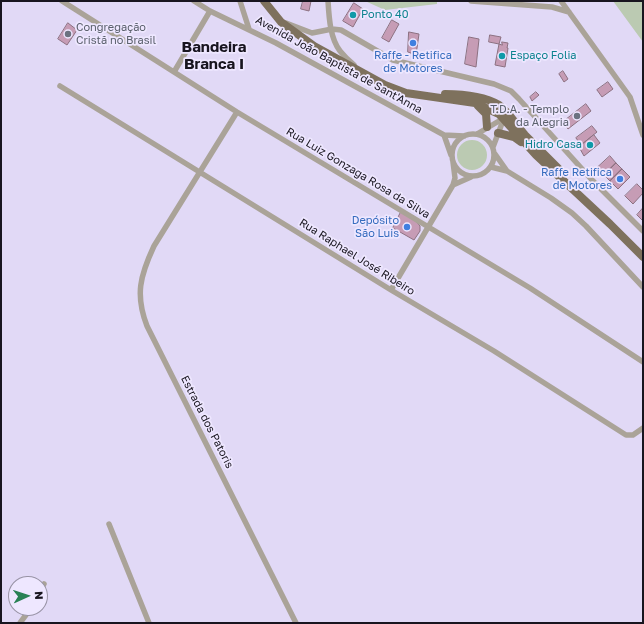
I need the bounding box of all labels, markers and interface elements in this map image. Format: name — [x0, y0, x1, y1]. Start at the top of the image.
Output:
place label: Ponto 40 — [361, 8, 409, 22]
marker: Ponto 40 — [348, 10, 358, 20]
street label: Avenida João Baptista de Sant'Anna — [253, 14, 425, 116]
place label: Congregação Cristã no Brasil — [76, 21, 156, 47]
marker: Congregação Cristã no Brasil — [63, 29, 73, 39]
district label: Bandeira Branca I — [182, 38, 246, 73]
marker: Raffe - Retifica de Motores — [408, 38, 418, 48]
place label: Raffe - Retifica de Motores — [374, 49, 452, 75]
place label: Espaço Folia — [510, 49, 577, 63]
marker: Espaço Folia — [497, 51, 507, 61]
place label: T.D.A. - Templo da Alegria — [490, 103, 569, 129]
marker: T.D.A. - Templo da Alegria — [572, 111, 582, 121]
street label: Rua Luiz Gonzaga Rosa da Silva — [284, 125, 432, 221]
place label: Hidro Casa — [525, 138, 582, 152]
marker: Hidro Casa — [585, 140, 595, 150]
place label: Raffe Retifica de Motores — [541, 166, 612, 192]
marker: Raffe Retifica de Motores — [615, 174, 625, 184]
place label: Depósito São Luis — [352, 214, 399, 240]
street label: Rua Raphael José Ribeiro — [297, 216, 417, 298]
marker: Depósito São Luis — [402, 222, 412, 232]
street label: Estrada dos Patoris — [178, 373, 236, 471]
north arrow — [8, 576, 48, 616]
text: N — [33, 591, 46, 600]

